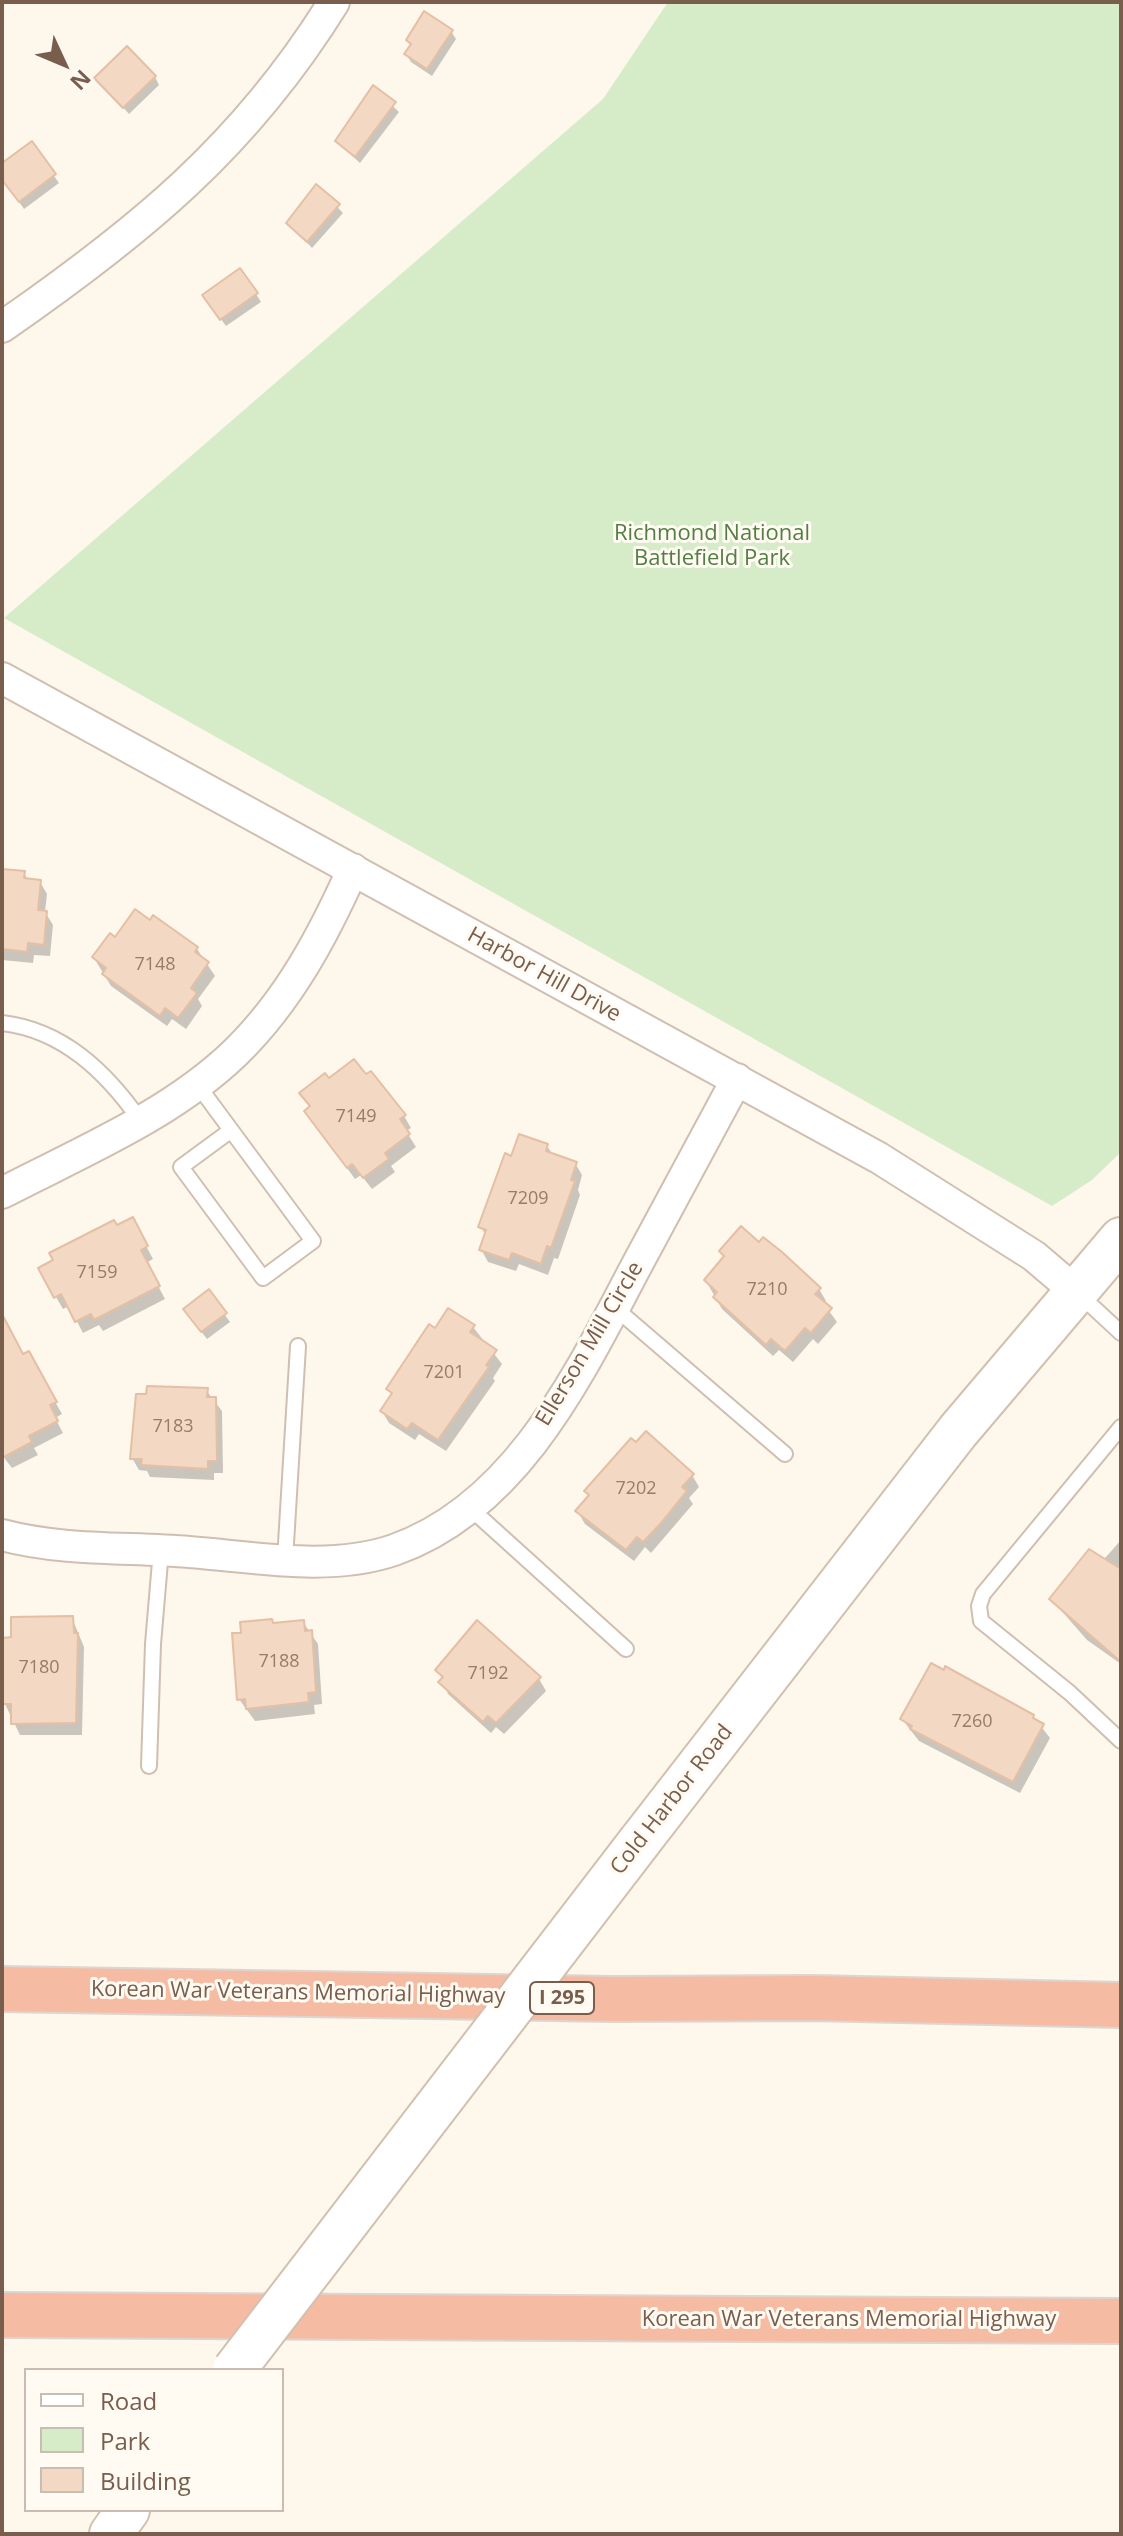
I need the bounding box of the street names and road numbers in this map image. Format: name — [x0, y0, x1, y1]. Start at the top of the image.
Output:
street label: Harbor Hill Drive — [463, 922, 625, 1028]
street label: Ellerson Mill Circle — [531, 1257, 649, 1431]
street label: Cold Harbor Road — [605, 1720, 739, 1880]
street label: Korean War Veterans Memorial Highway — [91, 1976, 505, 2010]
road number: I 295 — [530, 1982, 594, 2014]
street label: Korean War Veterans Memorial Highway — [642, 2307, 1056, 2333]

